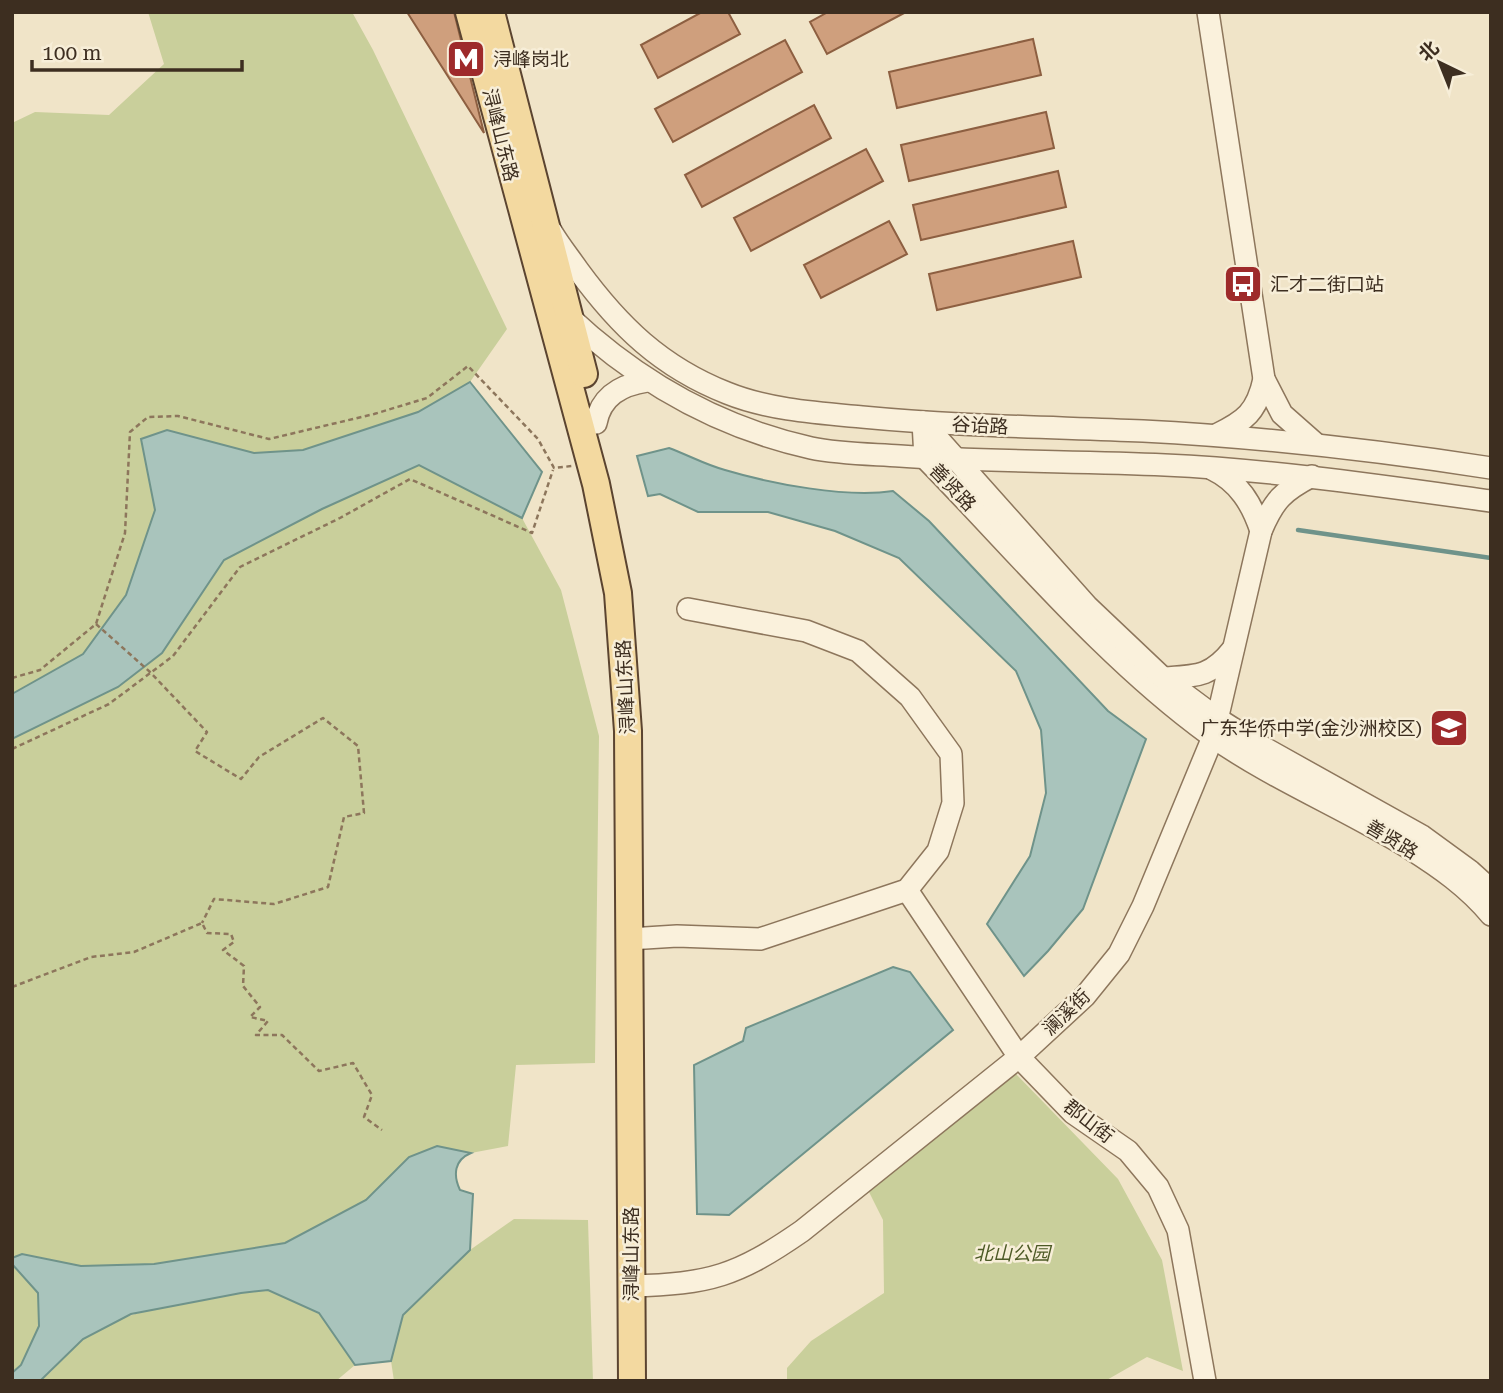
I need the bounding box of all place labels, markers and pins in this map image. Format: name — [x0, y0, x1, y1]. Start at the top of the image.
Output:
metro station icon: 浔峰岗北 — [445, 38, 487, 80]
place label: 浔峰岗北 — [493, 48, 569, 71]
bus stop icon: 汇才二街口站 — [1222, 263, 1264, 305]
place label: 汇才二街口站 — [1270, 273, 1384, 296]
school or university icon: 广东华侨中学(金沙洲校区) — [1428, 707, 1470, 749]
place label: 广东华侨中学(金沙洲校区) — [1201, 717, 1422, 740]

